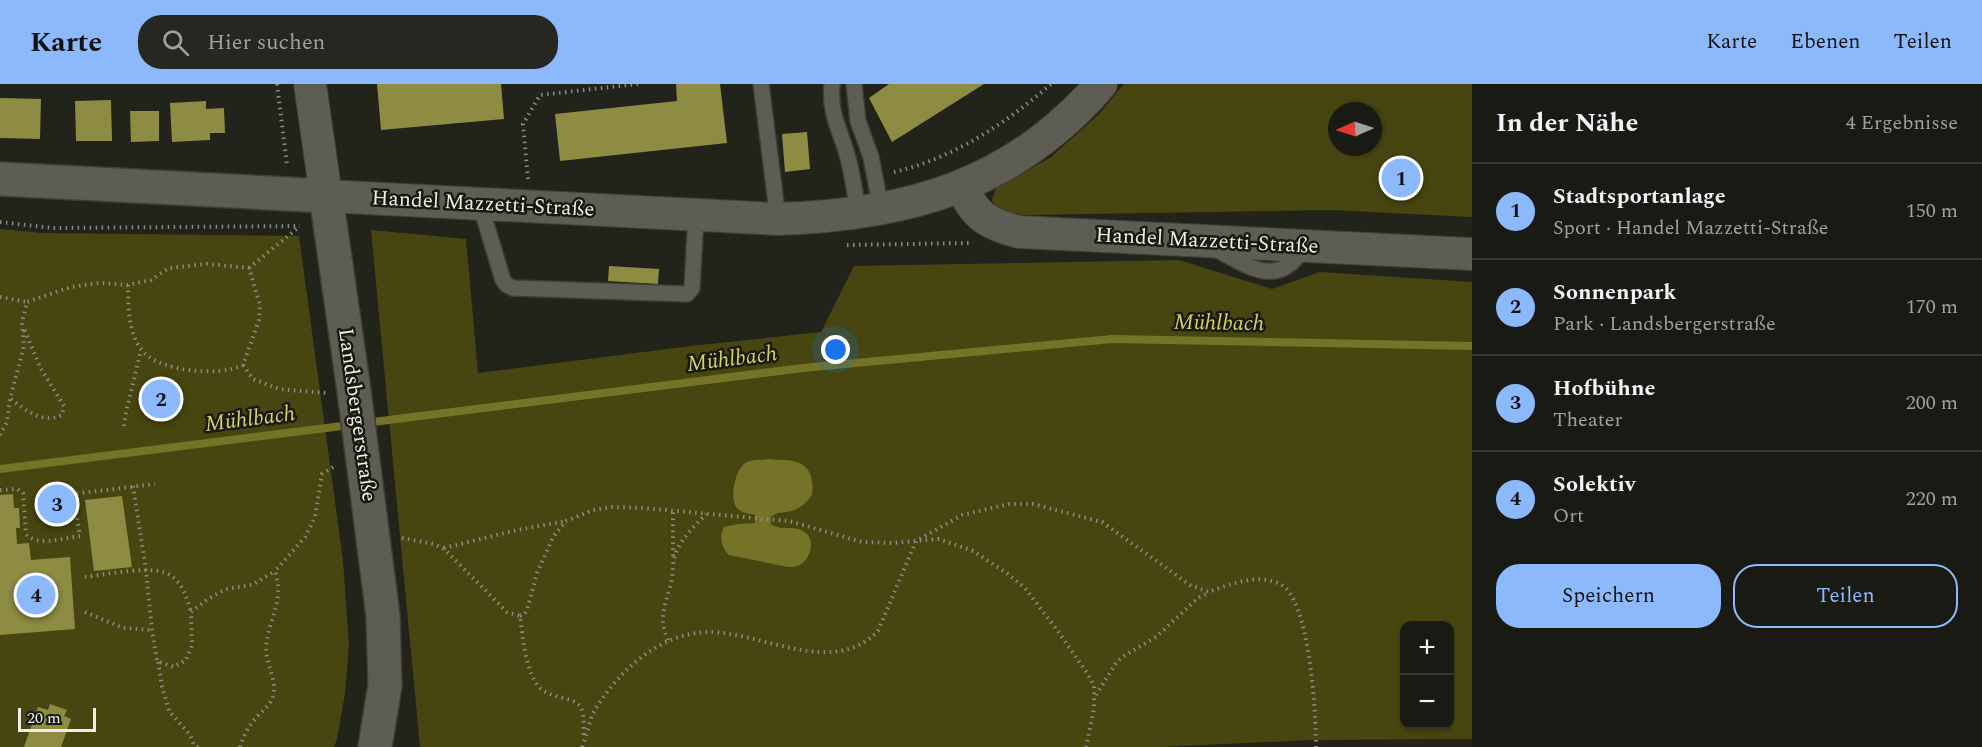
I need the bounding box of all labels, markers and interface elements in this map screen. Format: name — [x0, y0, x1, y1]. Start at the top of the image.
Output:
search box — [138, 15, 558, 69]
text: Karte — [30, 21, 102, 64]
icon: search — [159, 26, 192, 59]
text: Hier suchen — [207, 26, 325, 59]
text: Karte — [1706, 26, 1757, 58]
text: Ebenen — [1790, 26, 1861, 58]
text: Teilen — [1894, 26, 1952, 58]
north arrow — [1328, 102, 1382, 156]
text: In der Nähe — [1496, 103, 1638, 143]
text: 4 Ergebnisse — [1846, 108, 1958, 138]
pin: 1 — [1382, 156, 1420, 200]
text: Stadtsportanlage — [1553, 180, 1726, 213]
street label: Handel Mazzetti-Straße — [371, 182, 595, 226]
text: 1 — [1510, 196, 1521, 226]
text: 150 m — [1906, 196, 1958, 226]
text: Sport · Handel Mazzetti-Straße — [1553, 213, 1828, 243]
street label: Handel Mazzetti-Straße — [1095, 219, 1319, 263]
text: Sonnenpark — [1553, 276, 1677, 309]
text: 2 — [1510, 292, 1521, 322]
text: 170 m — [1906, 292, 1958, 322]
water label: Mühlbach — [1173, 306, 1265, 340]
text: Park · Landsbergerstraße — [1553, 309, 1776, 339]
street label: Landsbergerstraße — [329, 326, 385, 504]
your location — [821, 335, 850, 364]
water label: Mühlbach — [685, 337, 779, 381]
text: Hofbühne — [1553, 372, 1655, 405]
pin: 2 — [142, 376, 180, 422]
text: 3 — [1510, 388, 1521, 418]
text: 200 m — [1906, 388, 1958, 418]
water label: Mühlbach — [203, 397, 297, 441]
text: Theater — [1553, 405, 1622, 435]
text: Solektiv — [1553, 468, 1635, 501]
pin: 3 — [38, 482, 76, 526]
text: 4 — [1510, 484, 1521, 514]
text: 220 m — [1906, 484, 1958, 514]
text: Ort — [1553, 501, 1584, 531]
button: Speichern — [1496, 564, 1721, 628]
button: Teilen — [1733, 564, 1958, 628]
pin: 4 — [16, 572, 56, 618]
map controls — [1400, 621, 1454, 729]
button: + — [1400, 621, 1454, 675]
button: − — [1400, 675, 1454, 729]
scale bar — [18, 705, 96, 732]
text: 20 m — [27, 706, 61, 730]

